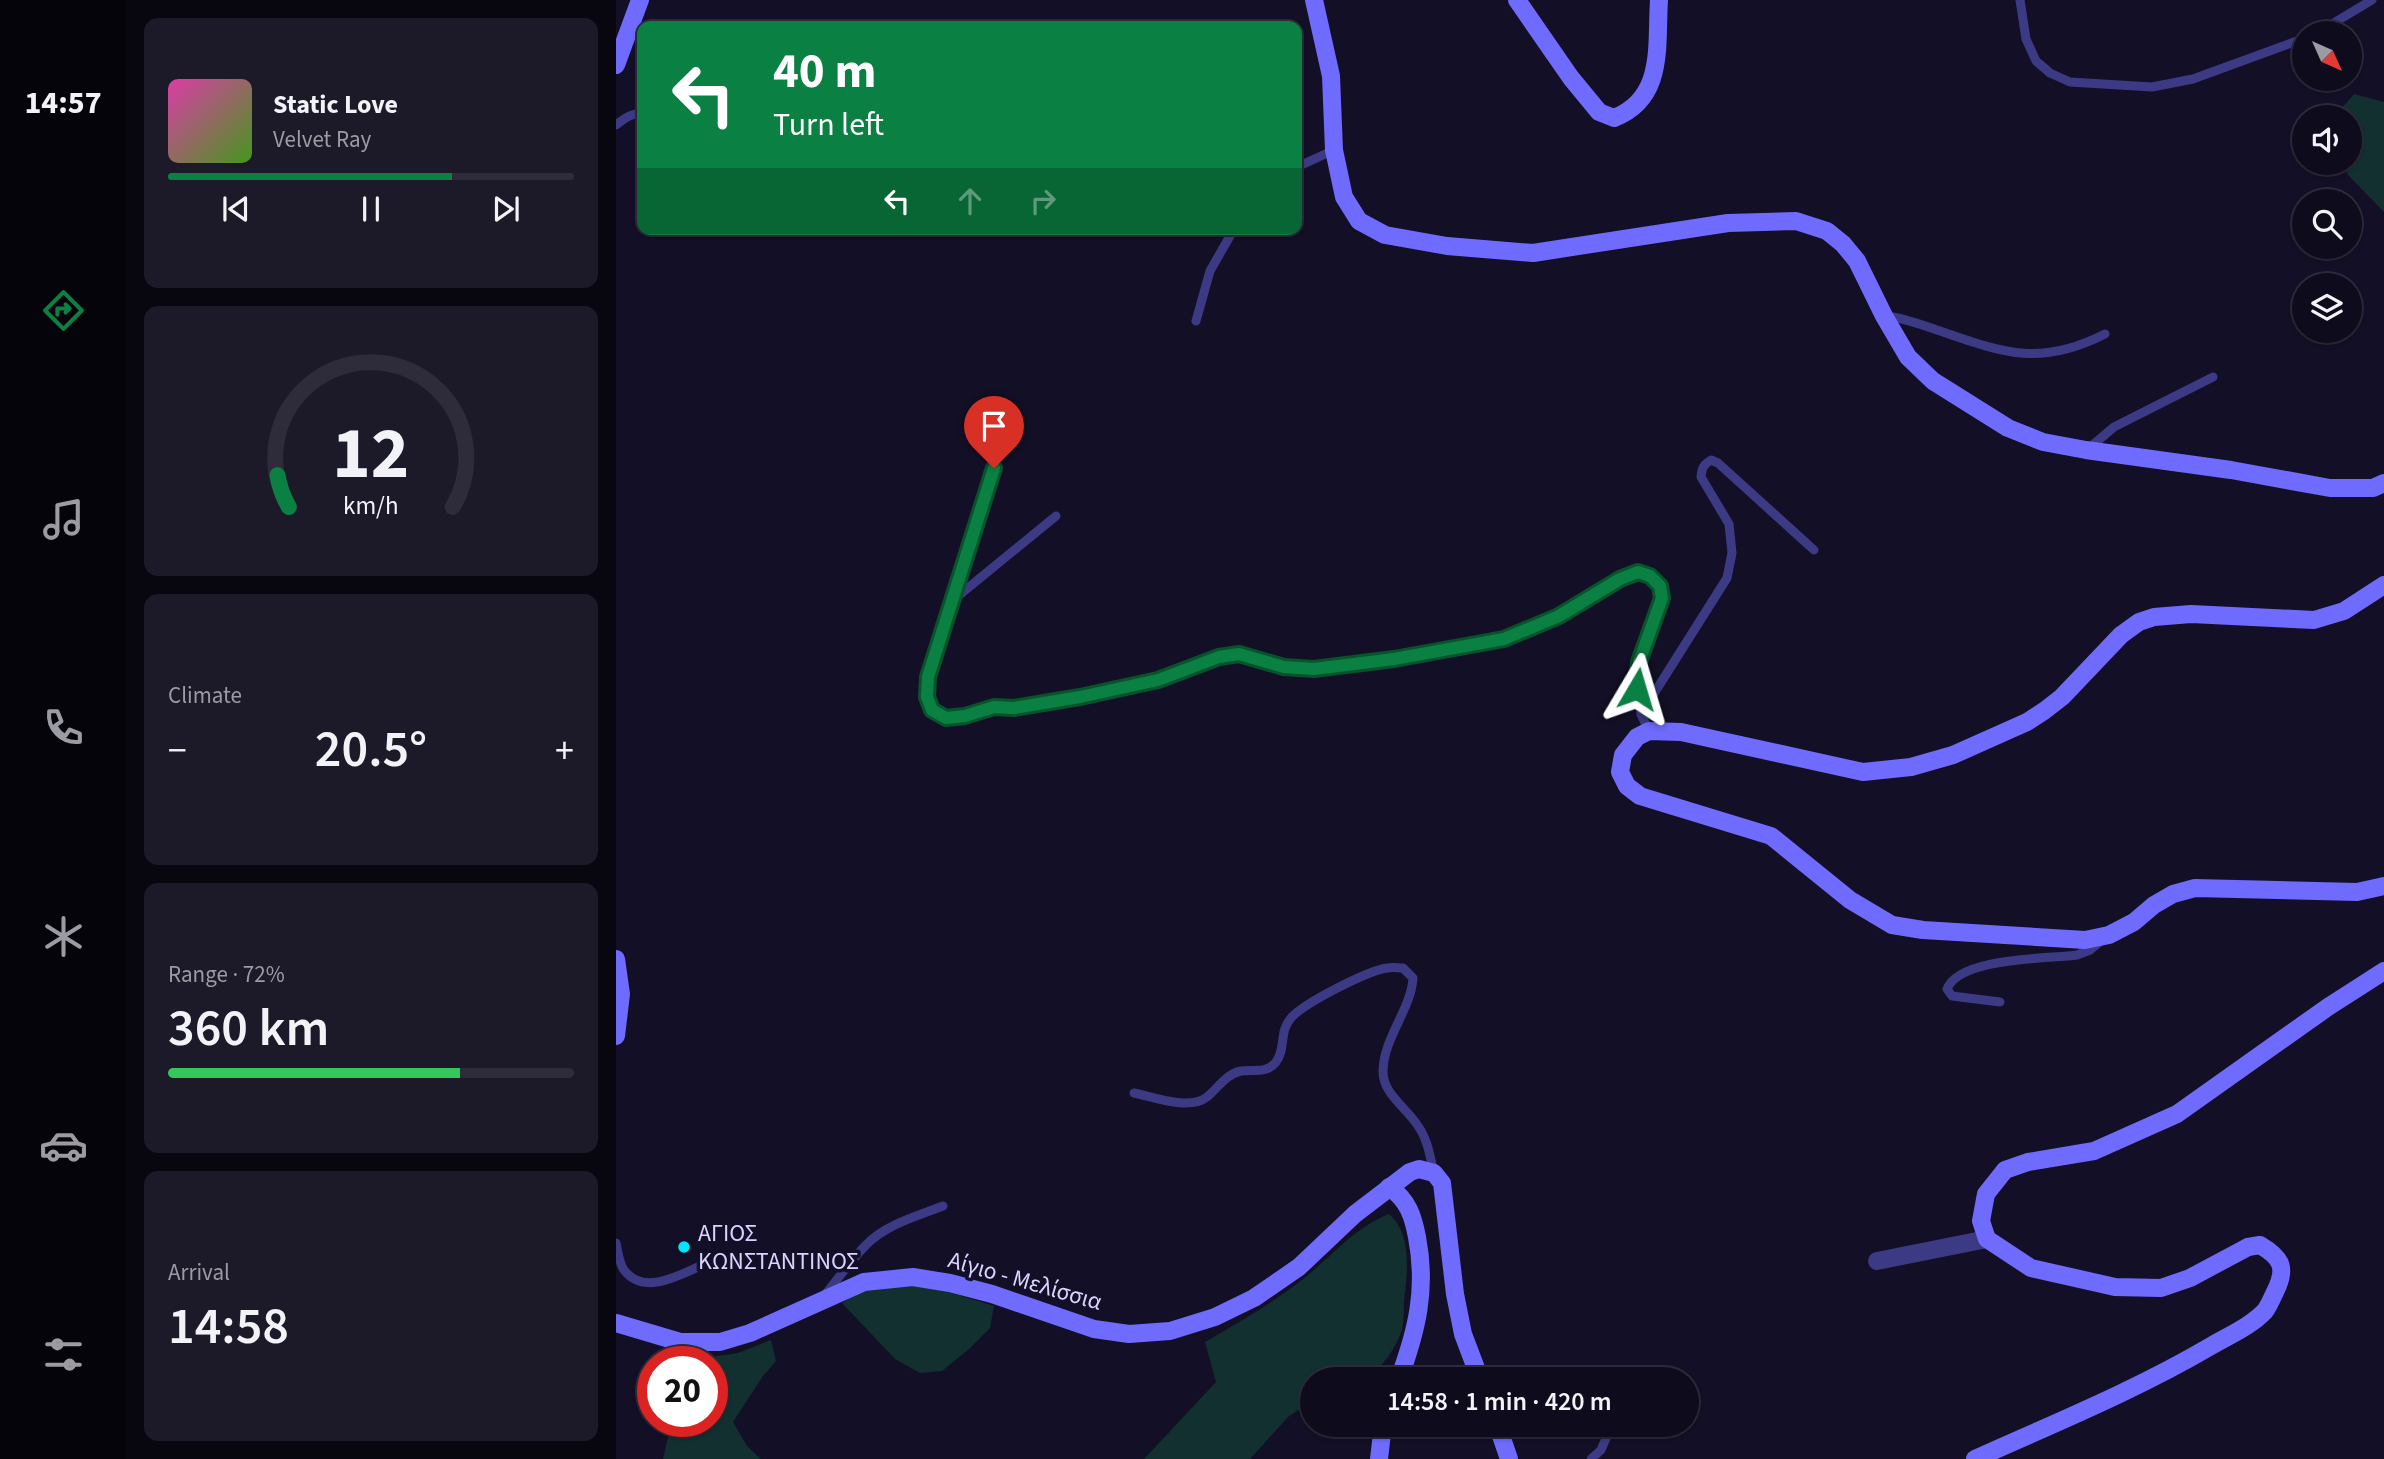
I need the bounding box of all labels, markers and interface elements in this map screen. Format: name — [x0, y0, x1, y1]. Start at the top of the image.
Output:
north arrow — [2292, 21, 2362, 91]
map controls — [2292, 21, 2362, 343]
text: 40 m — [773, 37, 877, 107]
icon: left — [658, 49, 749, 140]
text: 14:57 — [24, 80, 102, 126]
text: Static Love — [273, 86, 398, 123]
text: Turn left — [773, 102, 884, 148]
button: sound — [2292, 105, 2362, 175]
text: Velvet Ray — [273, 123, 371, 156]
icon: left — [878, 182, 916, 220]
icon: ahead — [951, 182, 989, 220]
icon: right — [1024, 182, 1062, 220]
button: search — [2292, 189, 2362, 259]
icon: previous — [217, 190, 255, 228]
icon: pause — [352, 190, 390, 228]
icon: next — [487, 190, 525, 228]
button: layers — [2292, 273, 2362, 343]
icon: directions — [39, 286, 88, 335]
pin — [964, 396, 1024, 468]
text: 12 — [333, 403, 409, 507]
icon: arrive — [975, 407, 1013, 445]
text: km/h — [343, 488, 399, 524]
icon: music — [39, 495, 88, 544]
position arrow — [1600, 652, 1674, 726]
text: Climate — [168, 679, 242, 712]
icon: phone — [39, 703, 88, 752]
text: 20.5° — [315, 713, 427, 787]
text: − — [168, 724, 187, 778]
text: + — [555, 724, 574, 778]
icon: climate — [39, 912, 88, 961]
text: Range · 72% — [168, 958, 285, 991]
text: 360 km — [168, 992, 329, 1066]
icon: car — [39, 1121, 88, 1170]
place label: ΑΓΙΟΣ ΚΩΝΣΤΑΝΤΙΝΟΣ — [698, 1216, 859, 1279]
marker: ΑΓΙΟΣ ΚΩΝΣΤΑΝΤΙΝΟΣ — [676, 1239, 692, 1255]
street label: Αίγιο - Μελίσσια — [944, 1242, 1106, 1320]
text: Arrival — [168, 1256, 230, 1289]
text: 14:58 — [168, 1290, 289, 1364]
icon: filters — [39, 1330, 88, 1379]
speed limit sign: 20 — [637, 1346, 728, 1437]
text: 14:58 · 1 min · 420 m — [1387, 1383, 1612, 1420]

